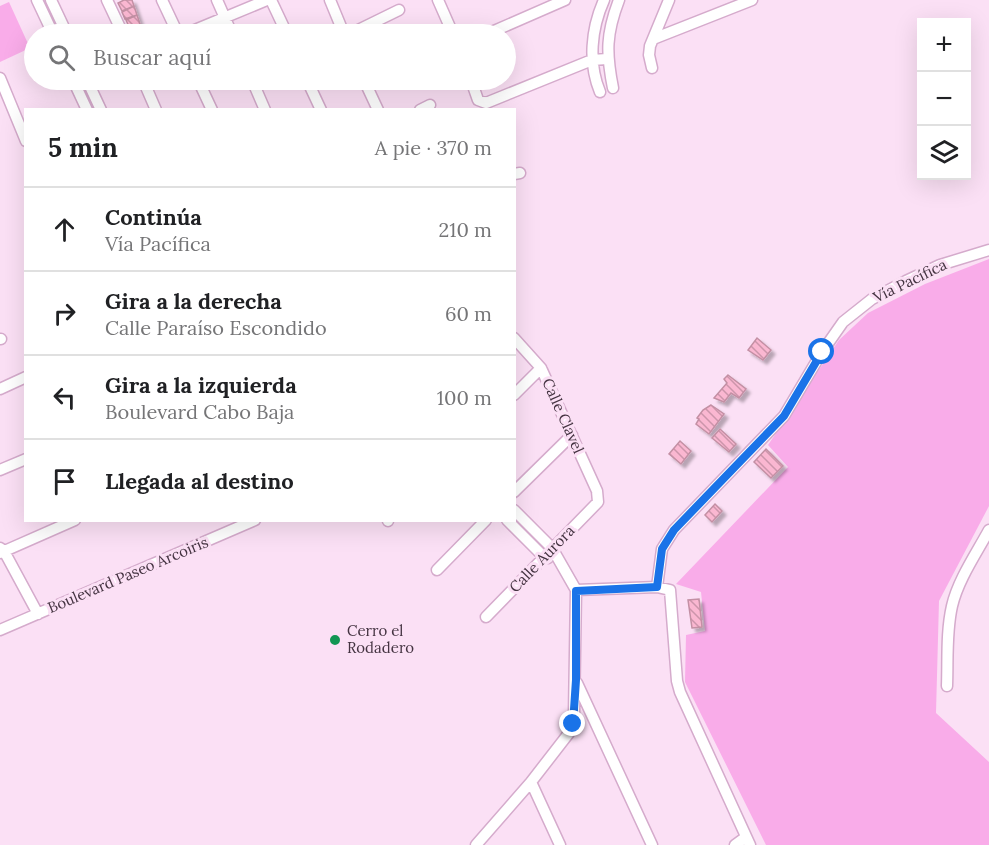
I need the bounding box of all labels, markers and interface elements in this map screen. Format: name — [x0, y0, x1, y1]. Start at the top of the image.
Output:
map controls — [917, 18, 971, 180]
button: + — [917, 18, 971, 72]
search box — [24, 24, 516, 90]
icon: search — [45, 41, 78, 74]
text: Buscar aquí — [93, 43, 211, 71]
button: − — [917, 72, 971, 126]
button: layers — [917, 126, 971, 180]
text: 5 min — [48, 131, 118, 164]
text: A pie · 370 m — [375, 135, 492, 160]
text: Continúa — [105, 203, 202, 231]
icon: ahead — [48, 213, 81, 246]
text: 210 m — [438, 217, 492, 242]
text: Vía Pacífica — [105, 231, 211, 256]
street label: Vía Pacífica — [869, 254, 950, 307]
text: Gira a la derecha — [105, 287, 282, 315]
icon: right — [48, 297, 81, 330]
text: 60 m — [445, 301, 492, 326]
text: Calle Paraíso Escondido — [105, 315, 327, 340]
route start — [808, 338, 834, 364]
text: Gira a la izquierda — [105, 371, 297, 399]
street label: Calle Clavel — [538, 375, 588, 456]
icon: left — [48, 381, 81, 414]
text: 100 m — [437, 385, 492, 410]
text: Boulevard Cabo Baja — [105, 399, 294, 424]
icon: arrive — [48, 465, 81, 498]
text: Llegada al destino — [105, 467, 294, 495]
street label: Calle Aurora — [505, 521, 579, 596]
street label: Boulevard Paseo Arcoiris — [45, 532, 211, 617]
place label: Cerro el Rodadero — [347, 621, 414, 657]
marker: Cerro el Rodadero — [328, 633, 342, 647]
route end — [559, 710, 585, 736]

